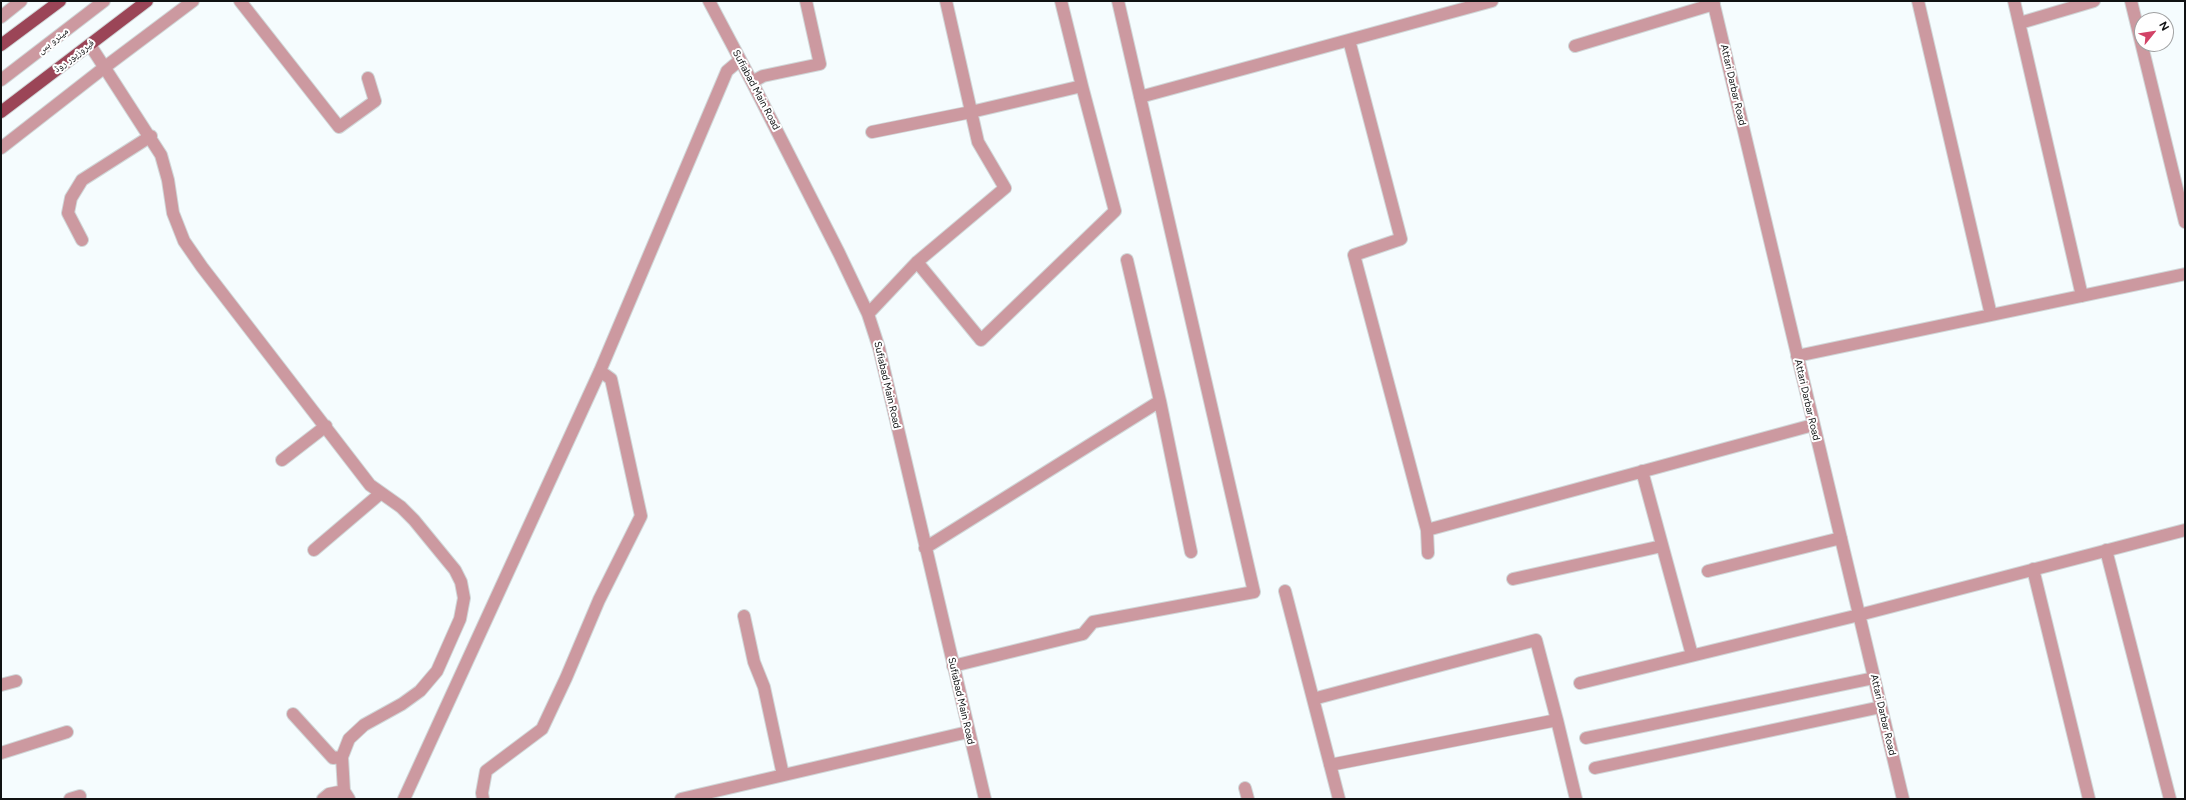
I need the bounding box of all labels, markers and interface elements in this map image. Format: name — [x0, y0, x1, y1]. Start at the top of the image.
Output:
north arrow — [2134, 12, 2174, 52]
text: N — [2156, 19, 2172, 33]
street label: میٹرو بس — [35, 25, 71, 57]
street label: فیروزپور روڈ — [51, 37, 97, 75]
street label: Attari Darbar Road — [1718, 43, 1748, 127]
street label: Sufiabad Main Road — [730, 48, 782, 132]
street label: Sufiabad Main Road — [871, 340, 903, 430]
street label: Attari Darbar Road — [1792, 358, 1822, 442]
street label: Sufiabad Main Road — [945, 656, 977, 746]
street label: Attari Darbar Road — [1868, 673, 1898, 757]

